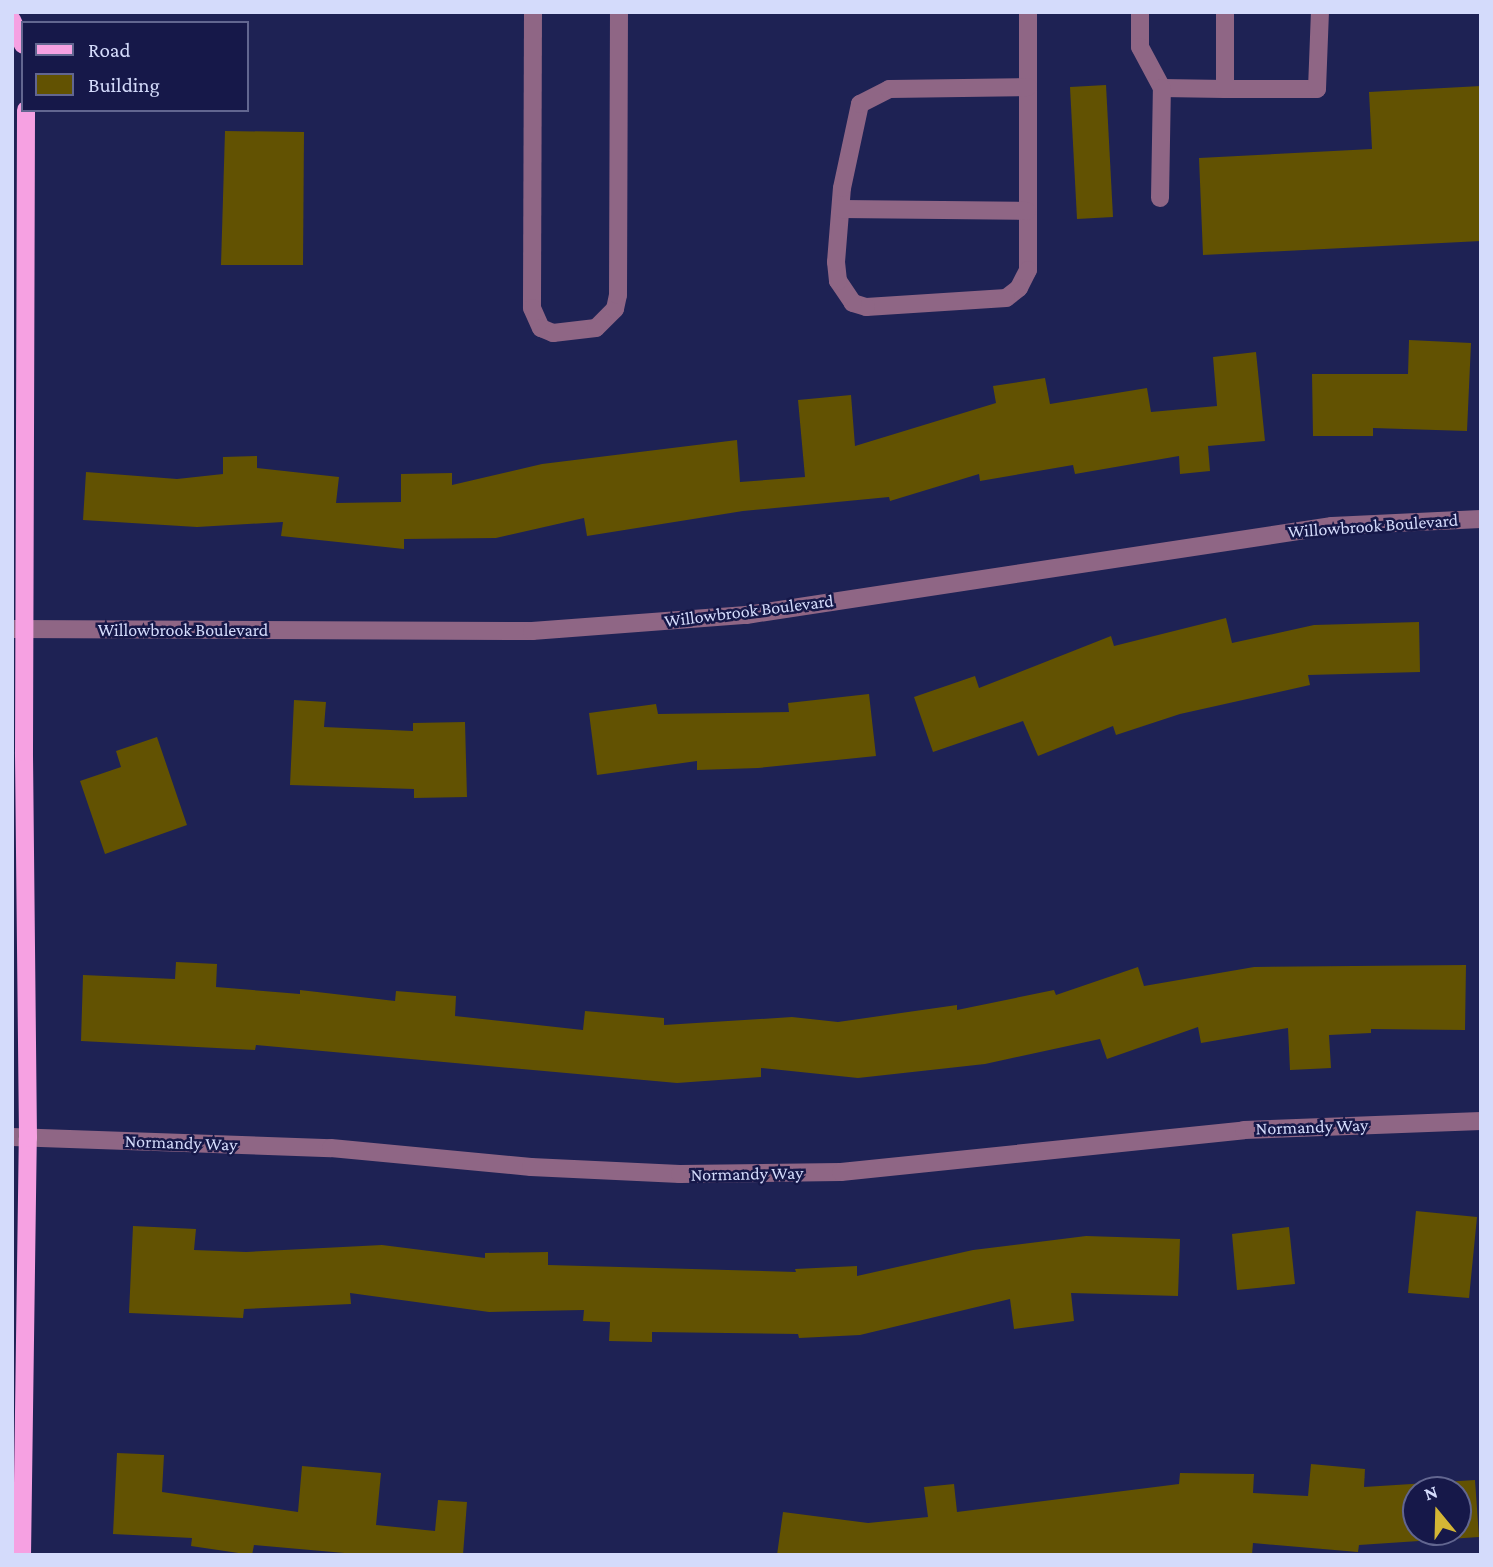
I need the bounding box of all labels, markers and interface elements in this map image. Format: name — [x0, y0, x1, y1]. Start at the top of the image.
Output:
legend — [21, 21, 248, 112]
text: Road — [88, 38, 131, 62]
text: Building — [88, 73, 160, 97]
street label: Willowbrook Boulevard — [1287, 509, 1459, 543]
street label: Willowbrook Boulevard — [663, 590, 835, 632]
street label: Willowbrook Boulevard — [98, 619, 268, 641]
street label: Normandy Way — [1255, 1114, 1369, 1140]
street label: Normandy Way — [124, 1130, 238, 1156]
street label: Normandy Way — [690, 1162, 804, 1186]
north arrow — [1402, 1476, 1472, 1546]
text: N — [1421, 1481, 1440, 1505]

